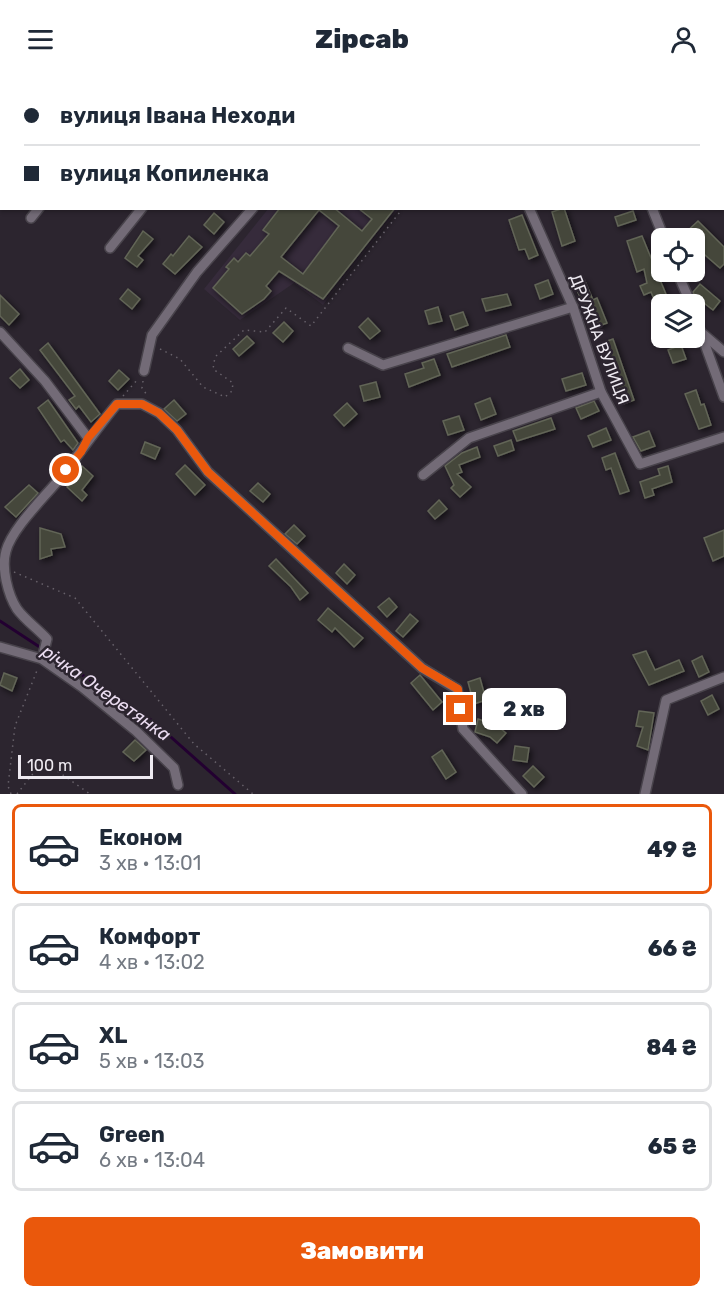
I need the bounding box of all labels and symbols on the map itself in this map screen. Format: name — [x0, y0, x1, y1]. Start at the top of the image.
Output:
street label: ДРУЖНА ВУЛИЦЯ — [566, 271, 633, 407]
route start — [52, 456, 79, 483]
water label: річка Очеретянка — [37, 640, 175, 746]
callout: 2 хв — [481, 688, 565, 730]
route end — [446, 695, 473, 722]
scale bar — [18, 752, 153, 780]

